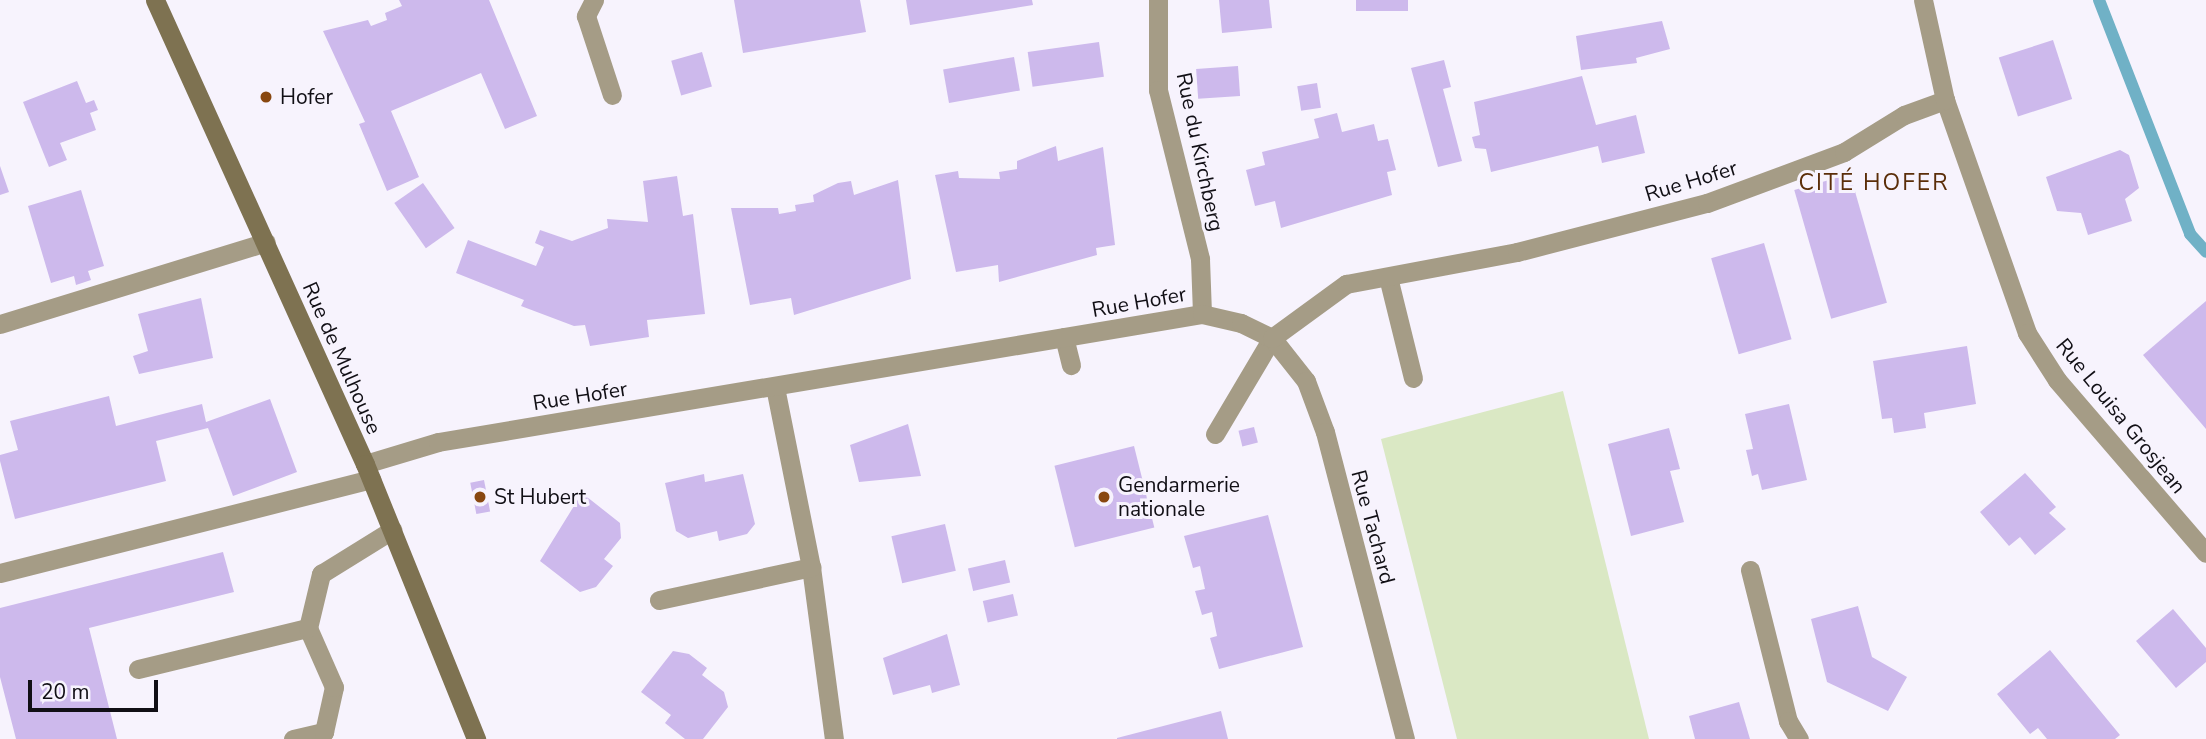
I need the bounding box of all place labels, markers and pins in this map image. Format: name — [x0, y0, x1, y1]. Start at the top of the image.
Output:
place label: Hofer — [280, 84, 333, 110]
marker: Hofer — [258, 89, 274, 105]
place label: Gendarmerie nationale — [1118, 472, 1240, 522]
place label: St Hubert — [494, 484, 586, 510]
marker: St Hubert — [472, 489, 488, 505]
marker: Gendarmerie nationale — [1096, 489, 1112, 505]

